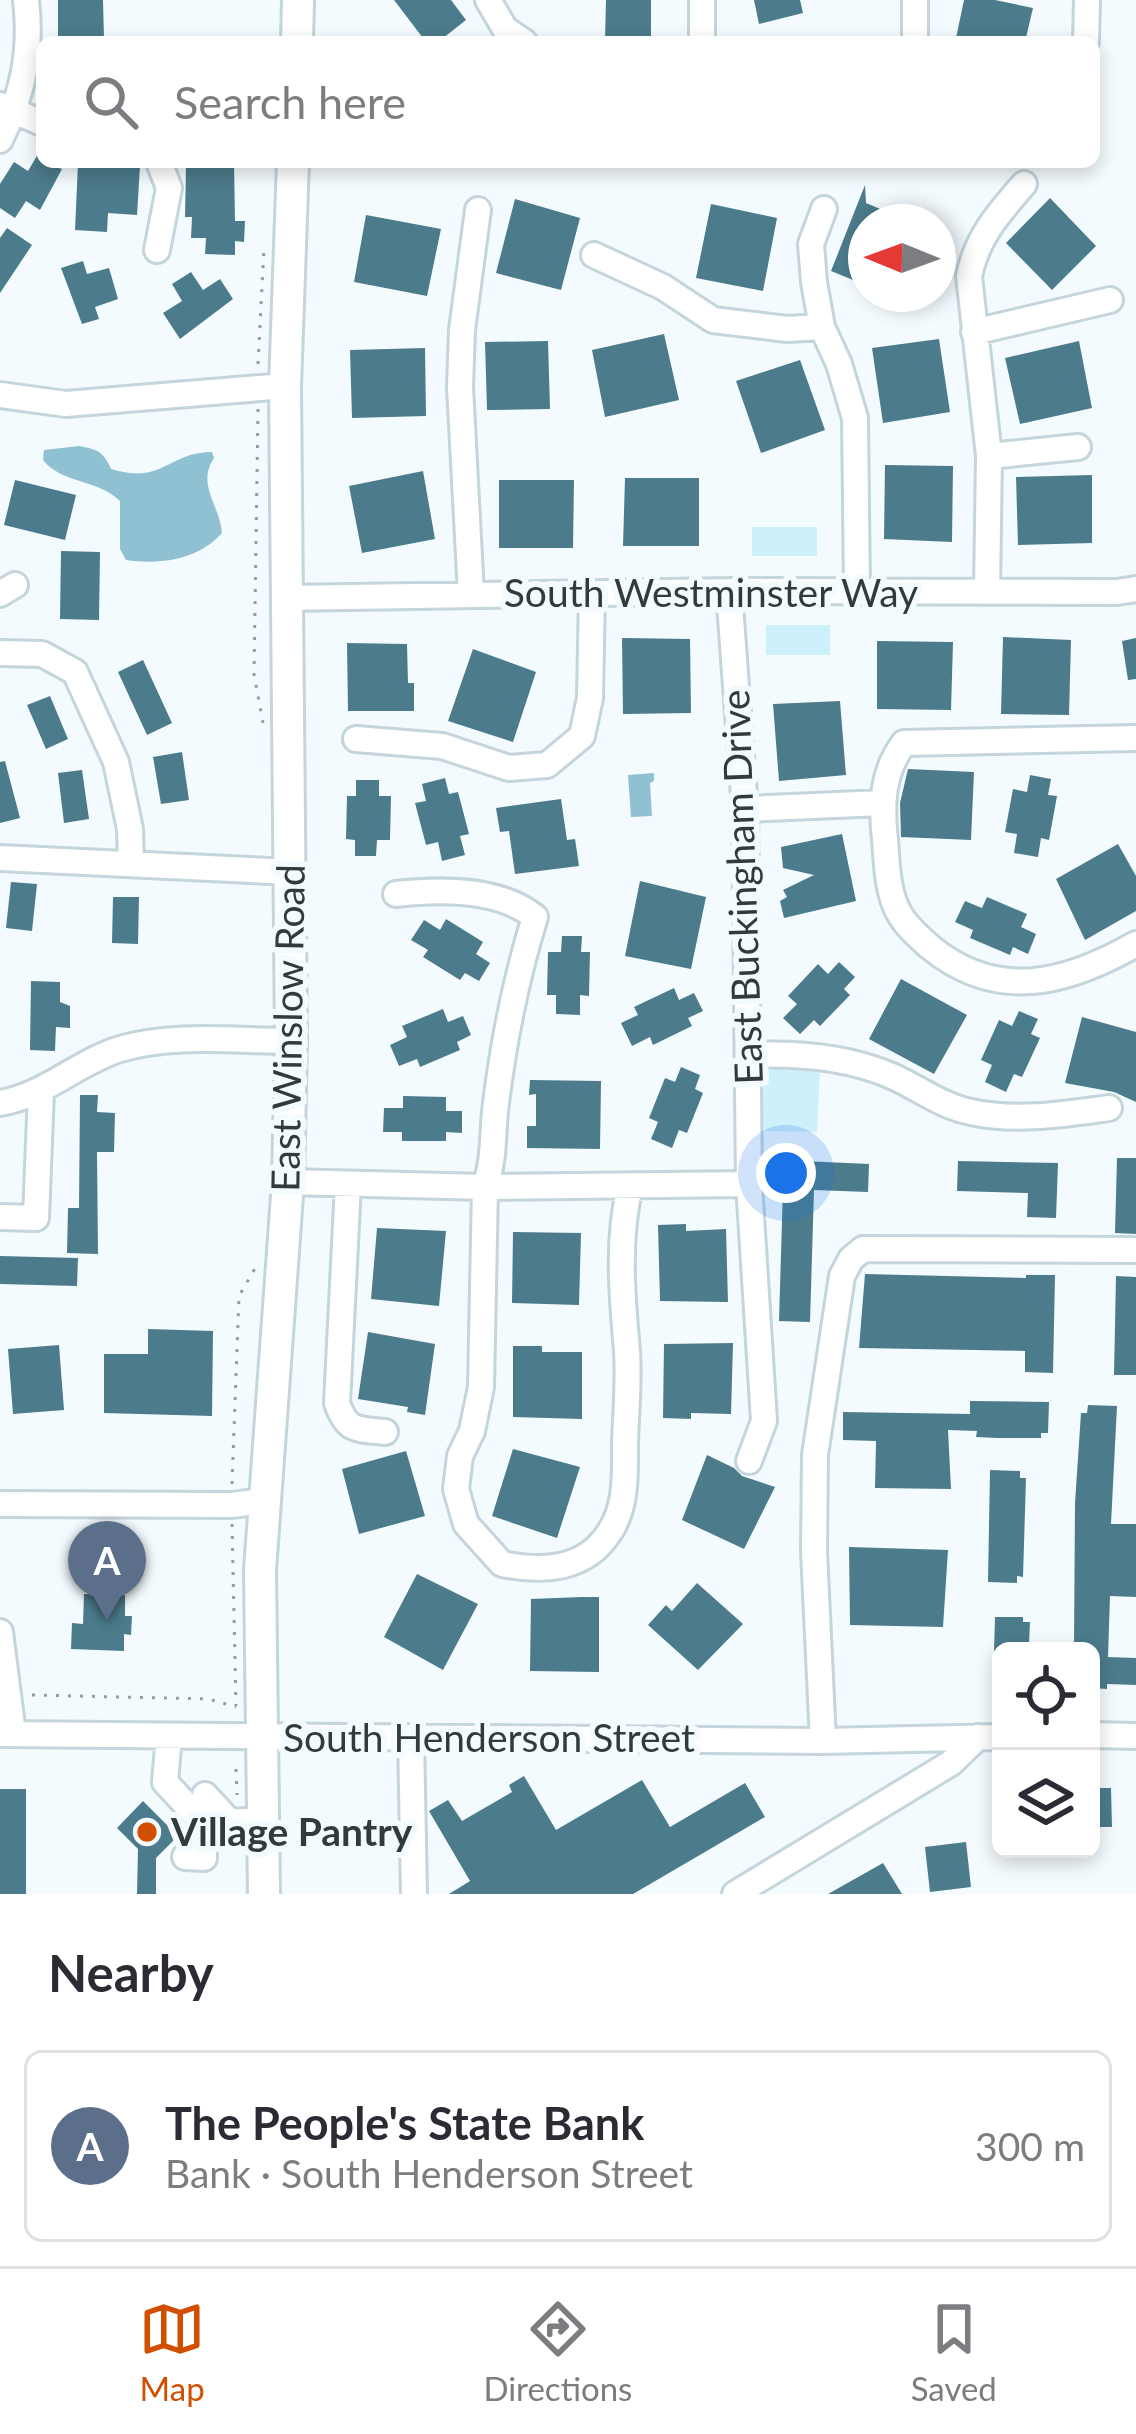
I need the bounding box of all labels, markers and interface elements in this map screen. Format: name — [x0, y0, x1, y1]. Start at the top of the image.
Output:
search box — [36, 36, 1100, 168]
icon: search — [78, 69, 144, 135]
text: Search here — [174, 75, 406, 129]
north arrow — [848, 204, 956, 312]
street label: South Westminster Way — [504, 569, 918, 615]
street label: East Buckingham Drive — [711, 689, 771, 1085]
street label: East Winslow Road — [261, 864, 313, 1192]
your location — [756, 1143, 816, 1203]
pin: A — [68, 1521, 146, 1620]
map controls — [992, 1642, 1100, 1858]
button: locate — [992, 1642, 1100, 1750]
street label: South Henderson Street — [283, 1714, 695, 1760]
button: layers — [992, 1750, 1100, 1858]
place label: Village Pantry — [170, 1808, 413, 1854]
marker: Village Pantry — [134, 1819, 160, 1845]
text: Nearby — [48, 1942, 214, 2003]
text: The People's State Bank — [165, 2096, 644, 2150]
text: A — [76, 2123, 104, 2169]
text: 300 m — [975, 2123, 1085, 2169]
text: Bank · South Henderson Street — [165, 2150, 693, 2196]
tab: Map — [139, 2296, 205, 2408]
tab: Directions — [483, 2296, 632, 2408]
tab: Saved — [911, 2296, 997, 2408]

